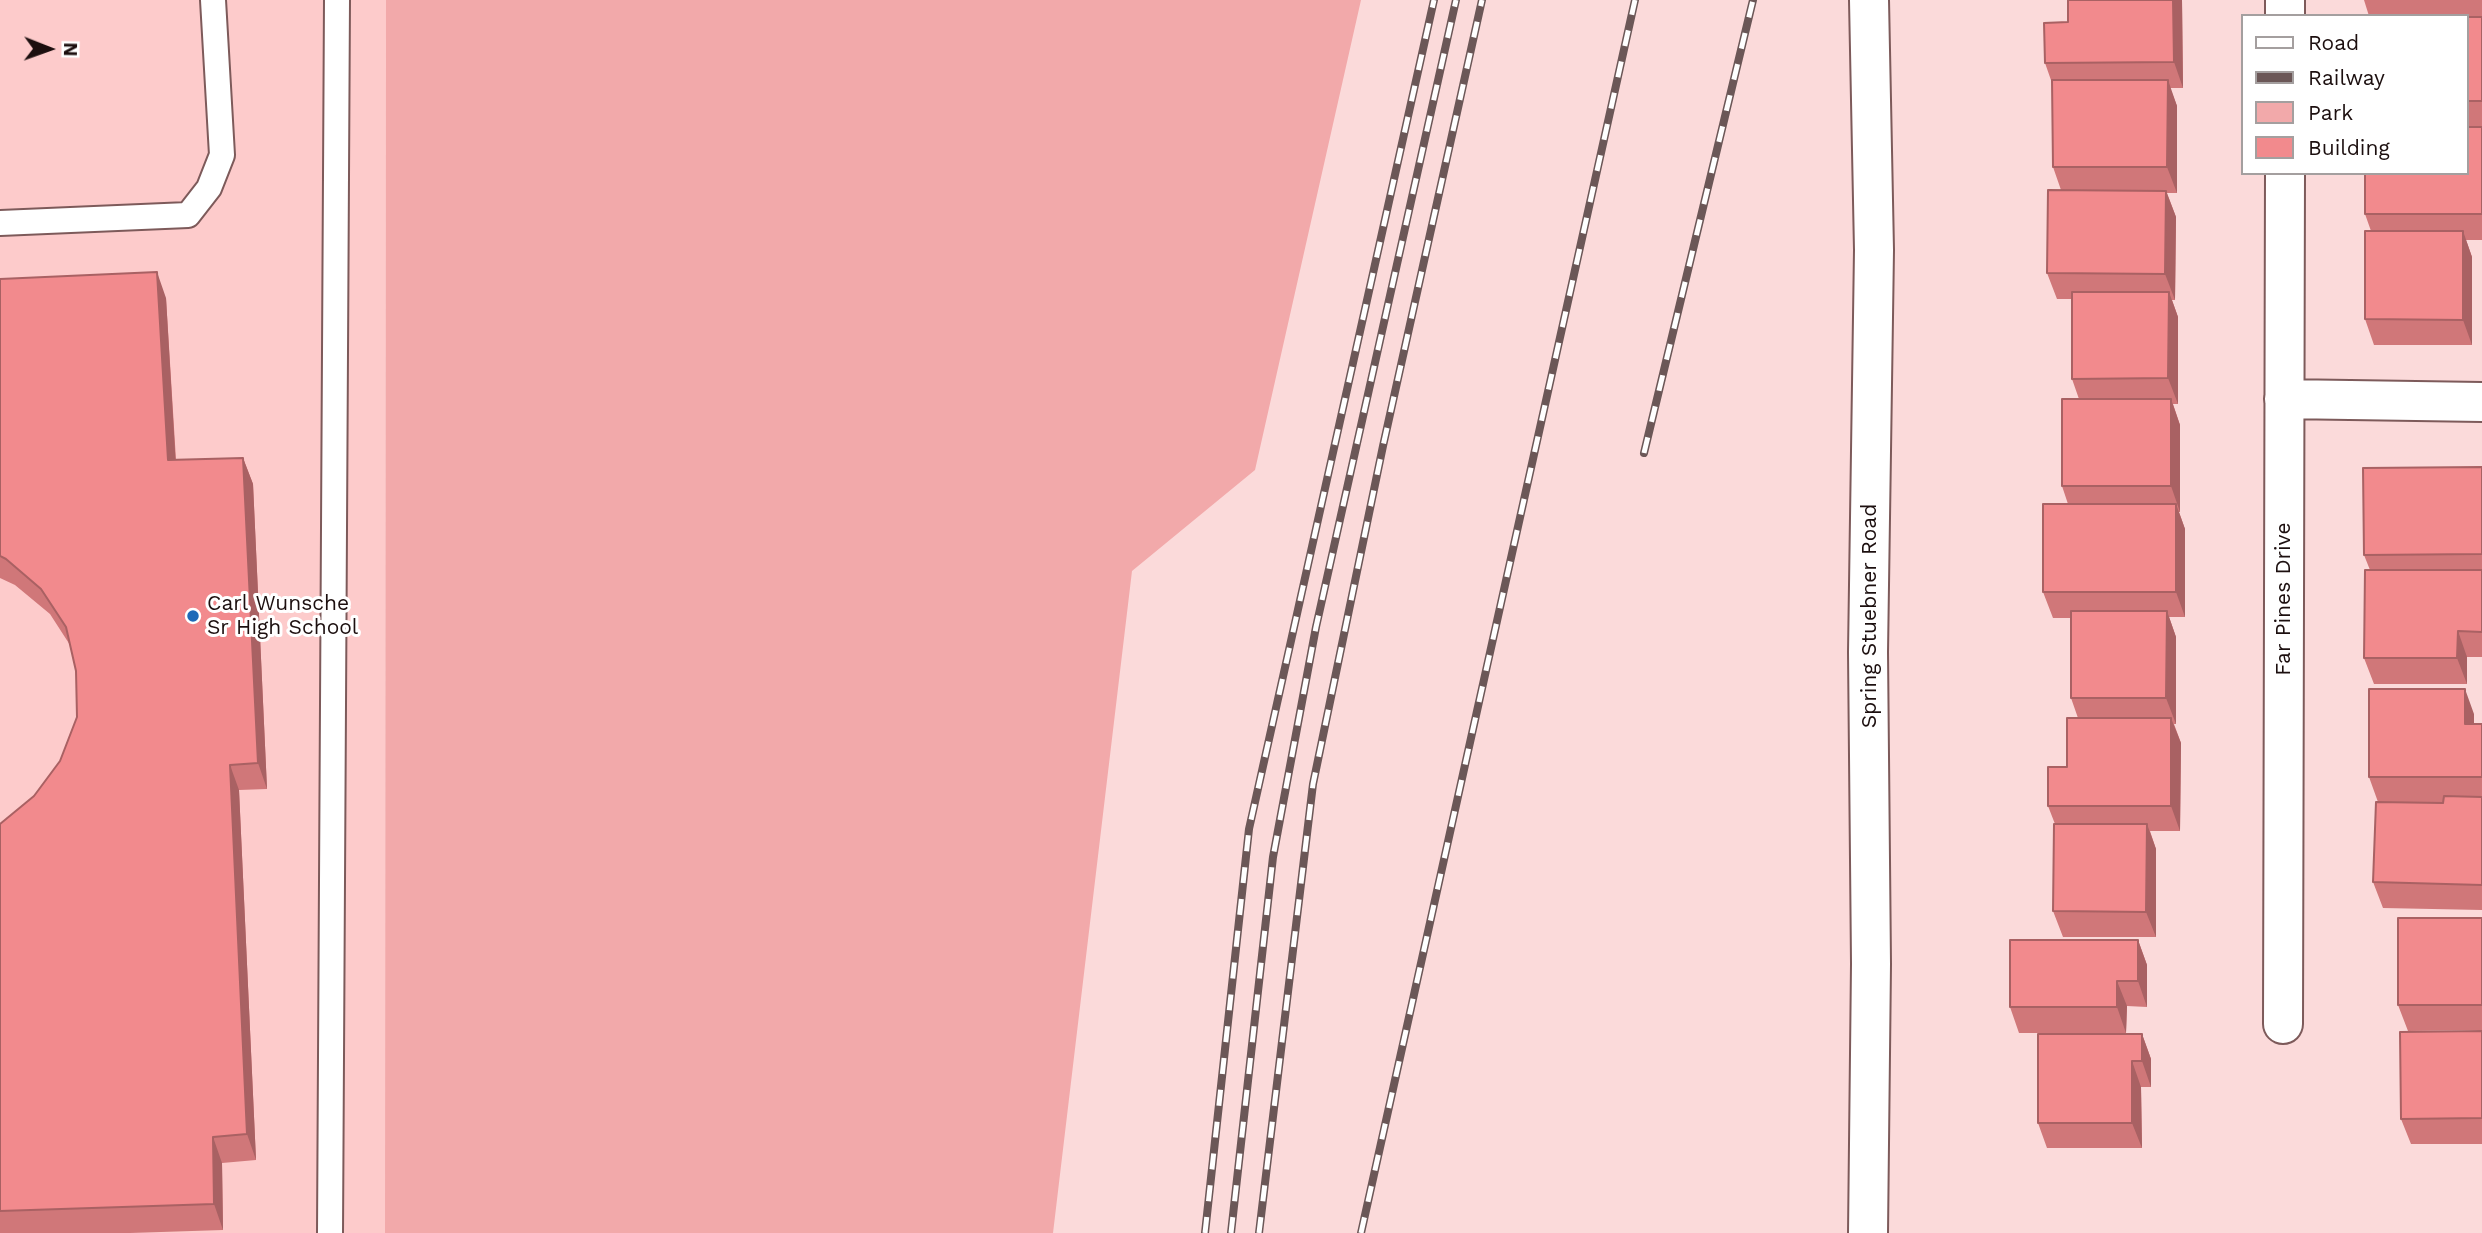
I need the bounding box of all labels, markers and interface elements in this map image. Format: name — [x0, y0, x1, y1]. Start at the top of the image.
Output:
north arrow — [14, 14, 84, 84]
legend — [2240, 14, 2468, 175]
text: Road — [2308, 30, 2359, 55]
text: N — [59, 42, 82, 57]
text: Railway — [2308, 65, 2385, 90]
text: Park — [2308, 100, 2353, 125]
text: Building — [2308, 135, 2390, 160]
street label: Spring Stuebner Road — [1857, 504, 1883, 728]
street label: Far Pines Drive — [2271, 522, 2297, 676]
place label: Carl Wunsche Sr High School — [207, 591, 358, 641]
marker: Carl Wunsche Sr High School — [185, 608, 201, 624]

